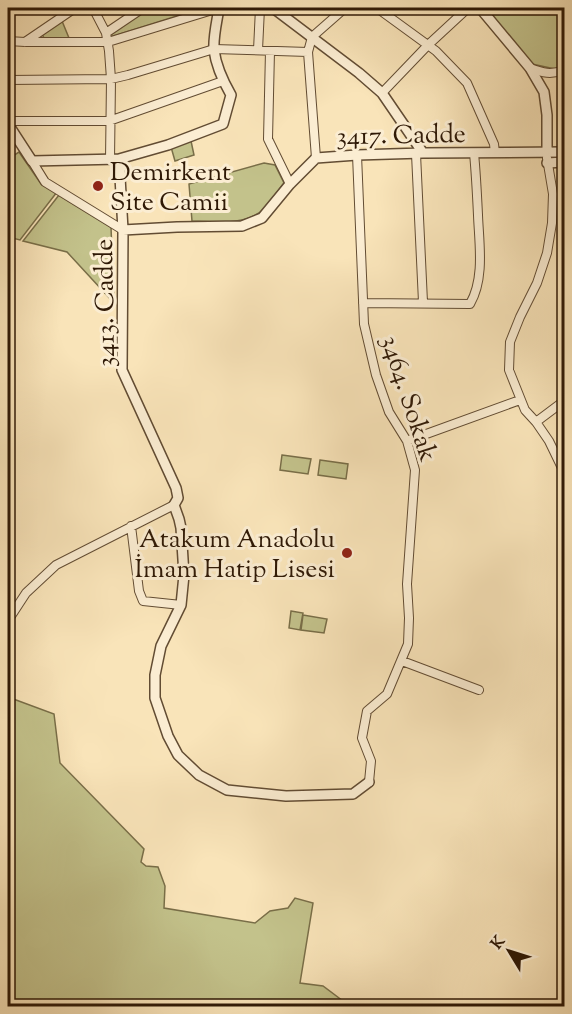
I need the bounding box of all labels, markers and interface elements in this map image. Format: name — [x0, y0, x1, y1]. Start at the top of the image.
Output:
street label: 3417. Cadde — [336, 117, 466, 156]
place label: Demirkent Site Camii — [110, 155, 231, 222]
marker: Demirkent Site Camii — [91, 179, 105, 193]
street label: 3413. Cadde — [87, 239, 126, 367]
street label: 3464. Sokak — [370, 331, 445, 467]
place label: Atakum Anadolu İmam Hatip Lisesi — [135, 522, 335, 589]
marker: Atakum Anadolu İmam Hatip Lisesi — [340, 546, 354, 560]
north arrow — [479, 921, 539, 981]
text: K — [487, 931, 512, 955]

